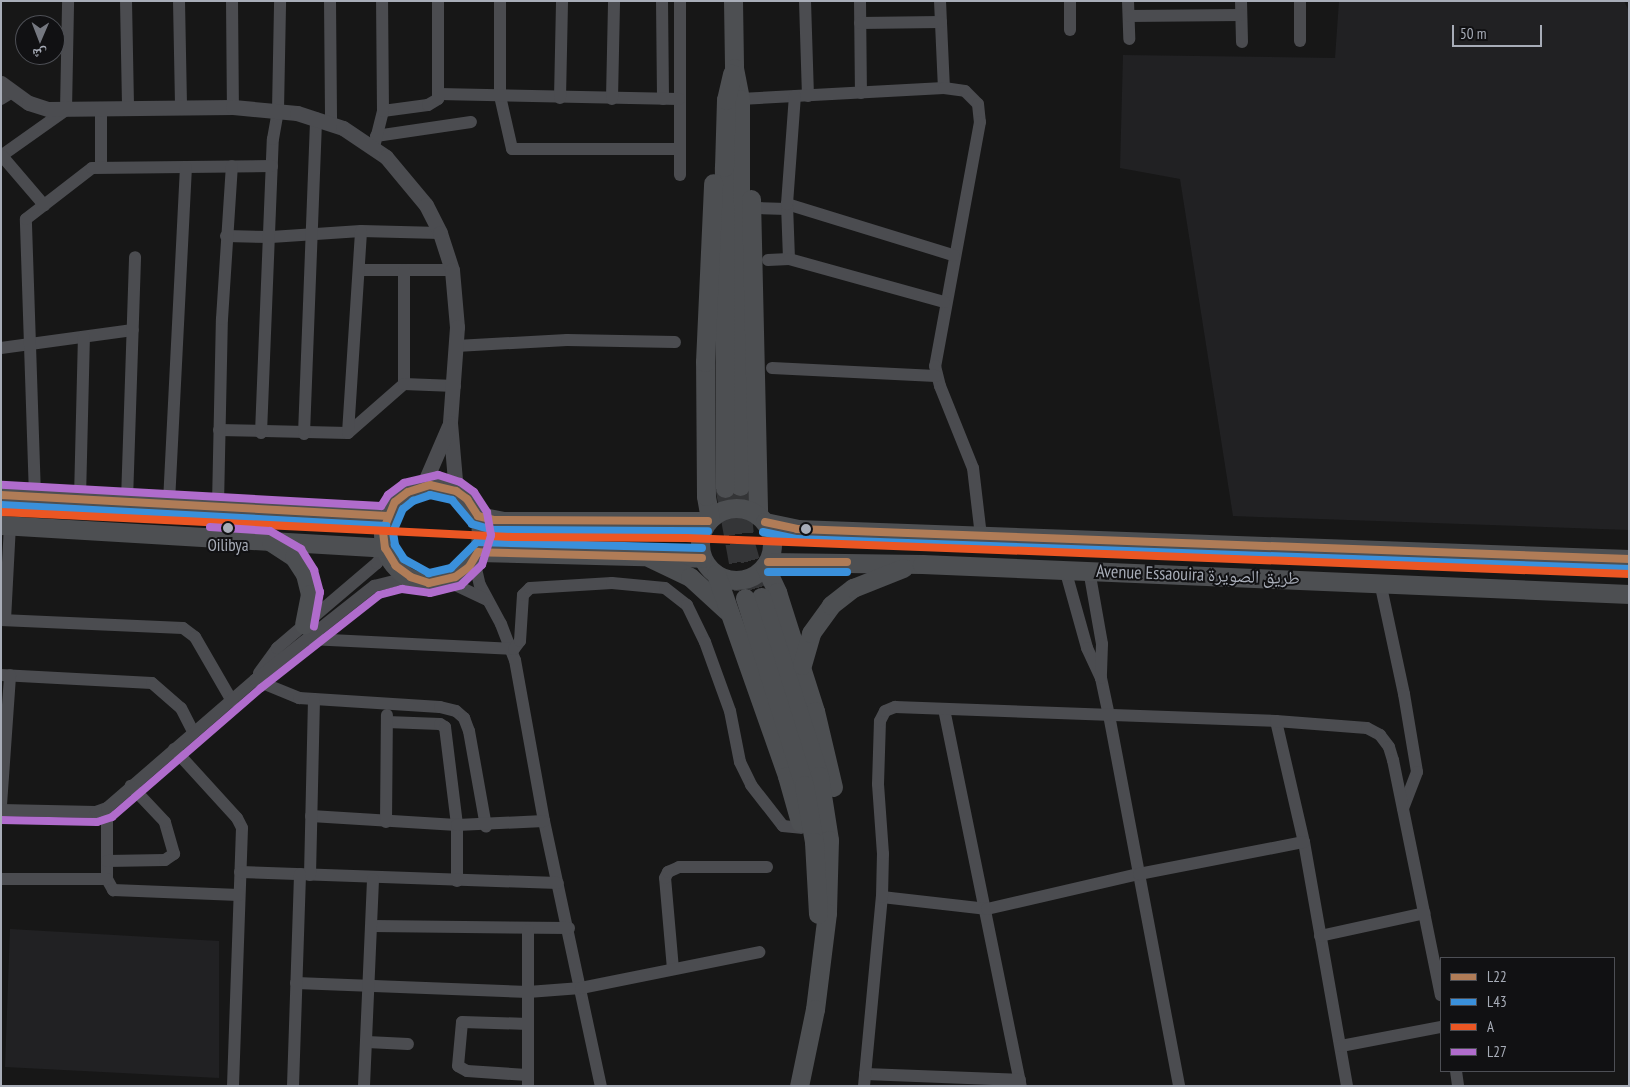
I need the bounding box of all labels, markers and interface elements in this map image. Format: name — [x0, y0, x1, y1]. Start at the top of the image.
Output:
north arrow — [15, 15, 65, 65]
scale bar — [1455, 15, 1545, 47]
text: 50 m — [1460, 24, 1486, 43]
text: ش — [32, 45, 47, 63]
marker: Oilibya — [223, 523, 233, 533]
unlabelled marker — [801, 524, 811, 534]
place label: Oilibya — [207, 536, 249, 556]
street label: Avenue Essaouira طريق الصويرة — [1096, 561, 1300, 589]
legend — [1440, 957, 1615, 1072]
text: L22 — [1487, 967, 1507, 986]
text: L43 — [1487, 992, 1507, 1011]
text: A — [1487, 1017, 1494, 1036]
text: L27 — [1487, 1042, 1507, 1061]

